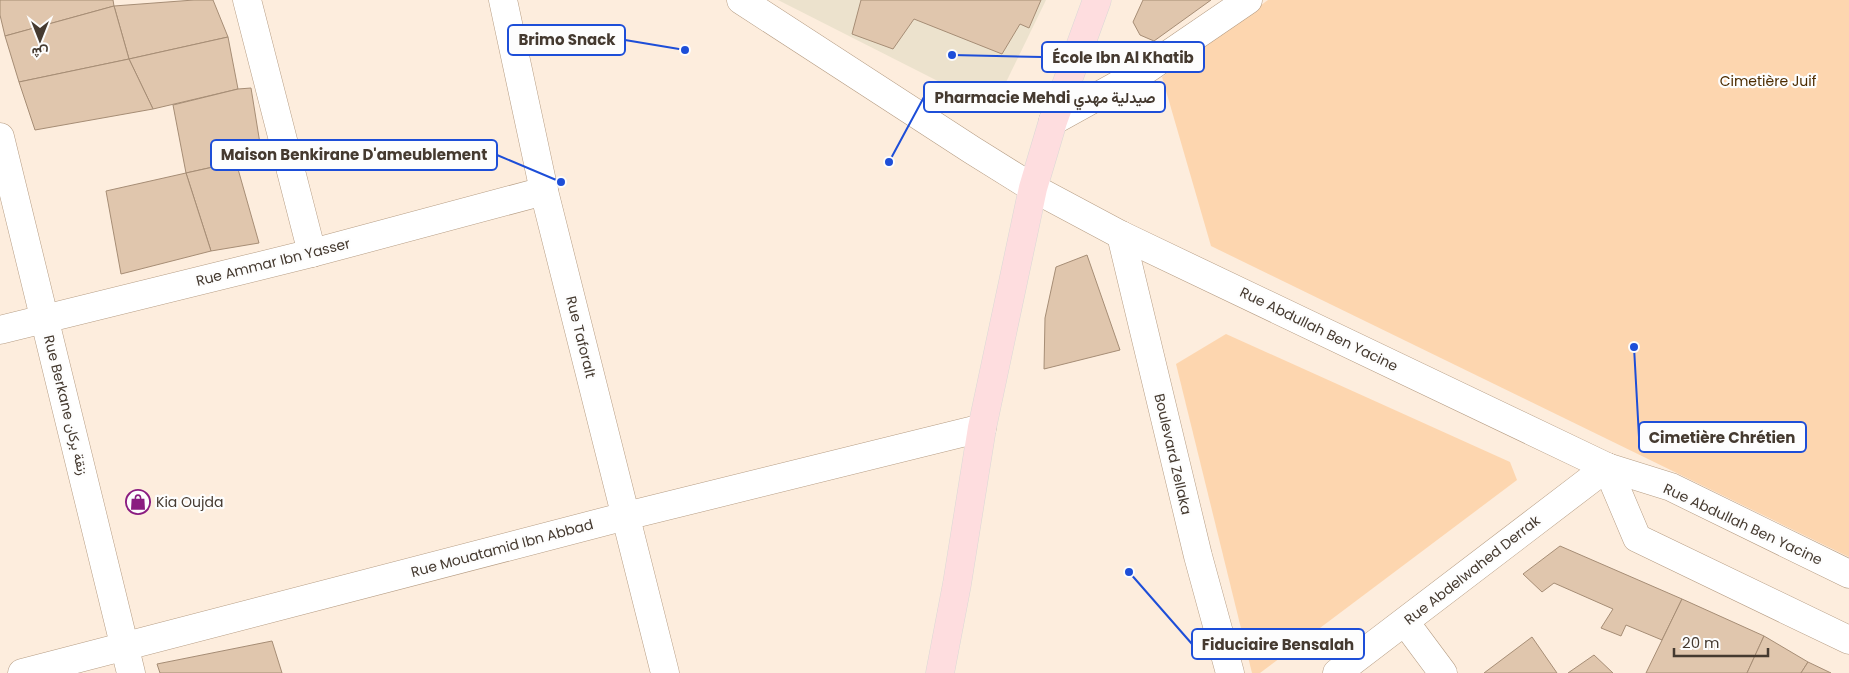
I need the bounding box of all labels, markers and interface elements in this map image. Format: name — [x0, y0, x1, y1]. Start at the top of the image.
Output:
north arrow — [15, 15, 65, 65]
callout: Brimo Snack — [508, 25, 625, 55]
text: Brimo Snack — [518, 29, 616, 50]
callout: École Ibn Al Khatib — [1042, 42, 1204, 72]
text: ش — [31, 43, 48, 63]
text: École Ibn Al Khatib — [1052, 47, 1194, 68]
park label: Cimetière Juif — [1720, 71, 1817, 91]
callout: Pharmacie Mehdi صيدلية مهدي — [924, 82, 1165, 112]
text: Pharmacie Mehdi صيدلية مهدي — [935, 87, 1156, 111]
callout: Maison Benkirane D'ameublement — [211, 140, 497, 170]
text: Maison Benkirane D'ameublement — [221, 144, 487, 165]
street label: Rue Ammar Ibn Yasser — [194, 233, 352, 291]
street label: Rue Abdullah Ben Yacine — [1237, 282, 1402, 376]
street label: Rue Taforalt — [561, 294, 601, 380]
street label: Rue Berkane زنقة بركان — [39, 333, 93, 477]
street label: Boulevard Zellaka — [1149, 392, 1197, 516]
callout: Cimetière Chrétien — [1639, 422, 1806, 452]
text: Cimetière Chrétien — [1649, 427, 1795, 448]
street label: Rue Abdullah Ben Yacine — [1660, 478, 1826, 570]
shop icon: Kia Oujda — [125, 489, 151, 515]
place label: Kia Oujda — [156, 492, 223, 512]
street label: Rue Abdelwahed Derrak — [1400, 510, 1545, 630]
street label: Rue Mouatamid Ibn Abbad — [409, 514, 595, 582]
scale bar — [1674, 626, 1768, 658]
callout: Fiduciaire Bensalah — [1192, 629, 1364, 659]
text: 20 m — [1682, 632, 1720, 653]
text: Fiduciaire Bensalah — [1202, 634, 1354, 655]

